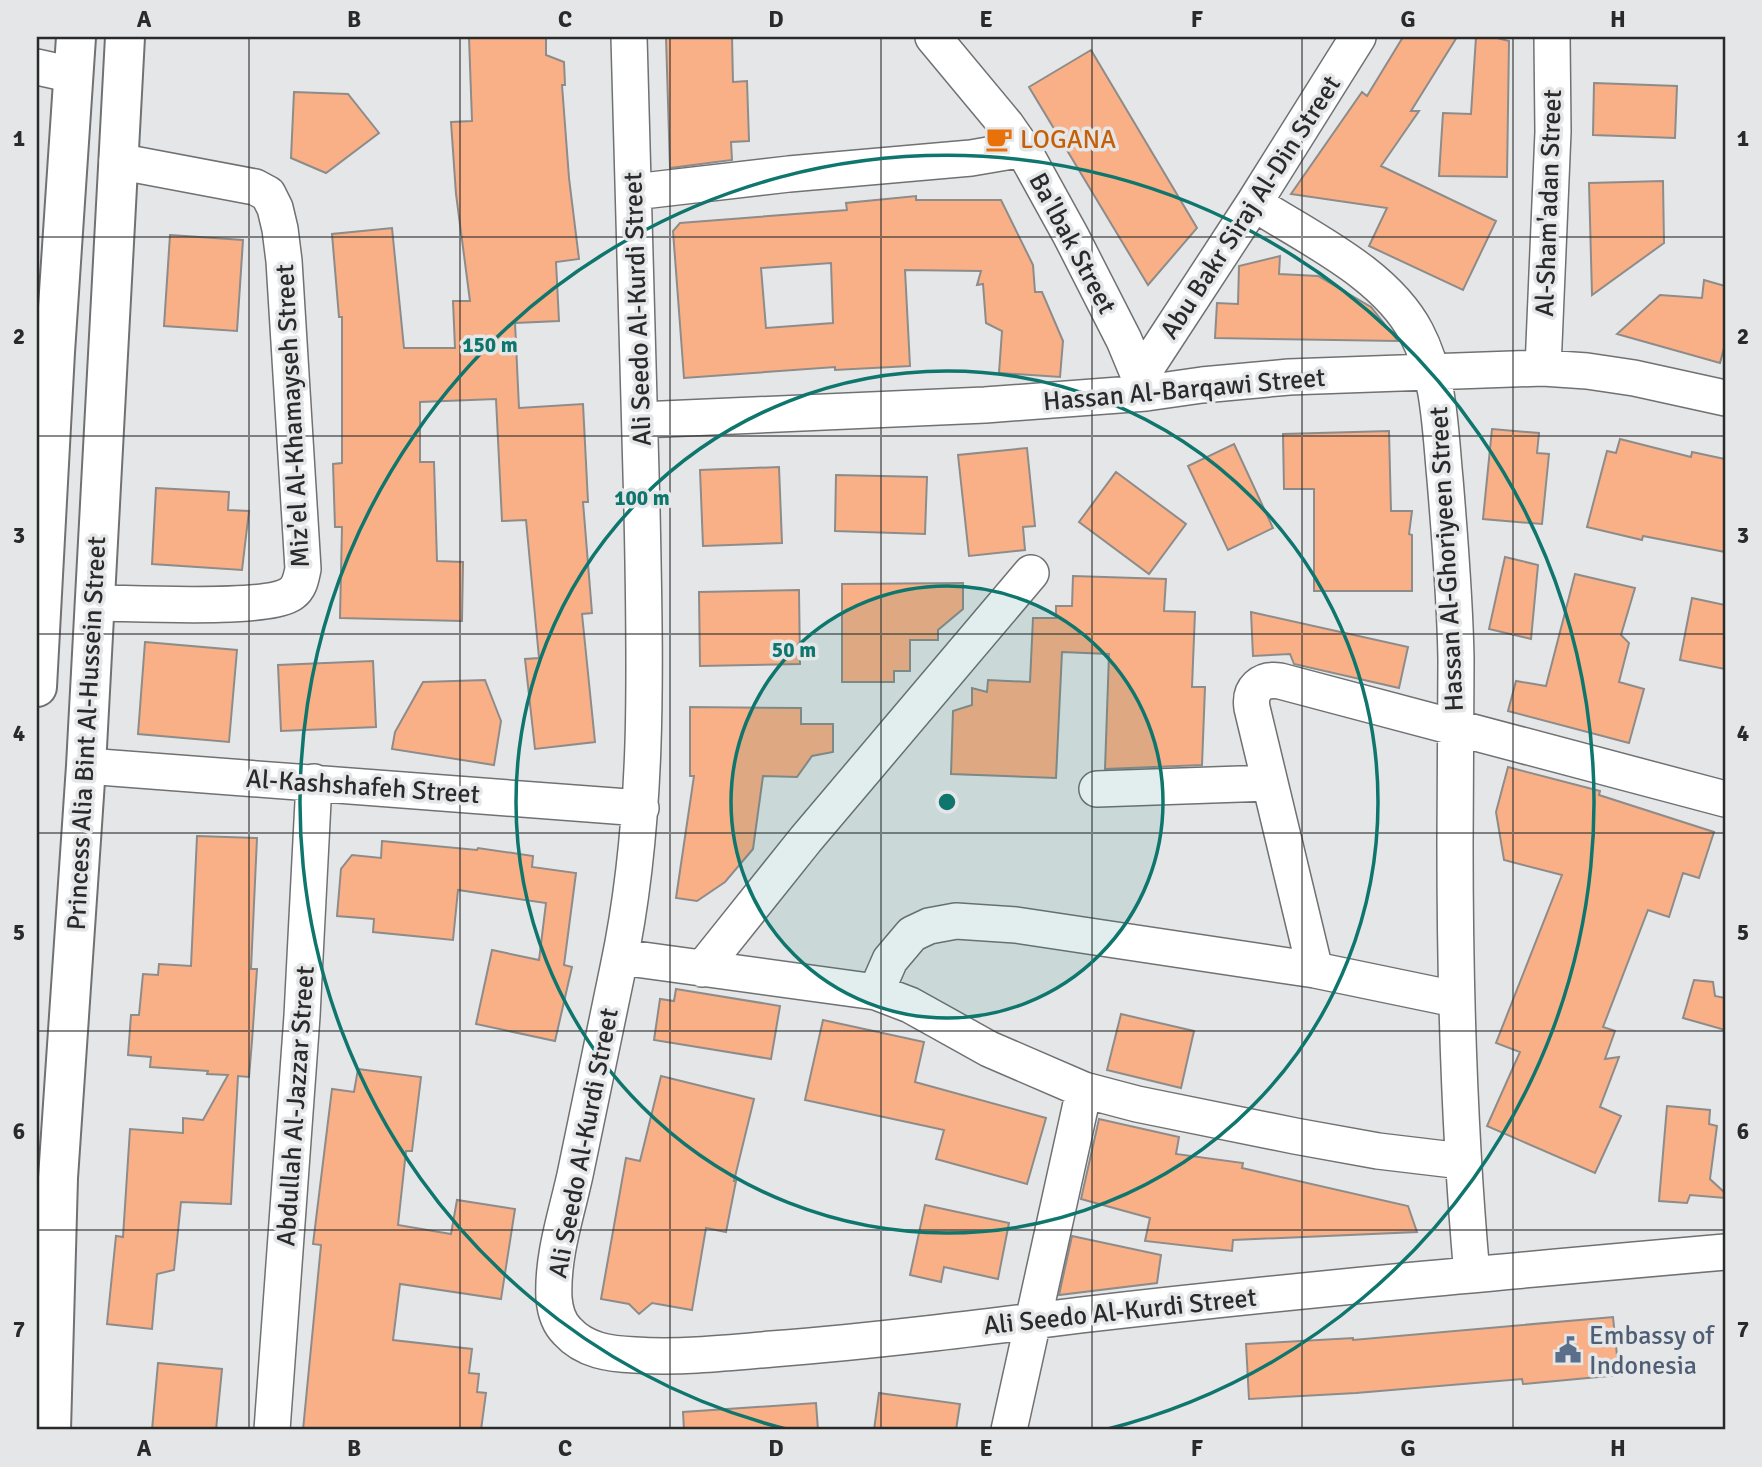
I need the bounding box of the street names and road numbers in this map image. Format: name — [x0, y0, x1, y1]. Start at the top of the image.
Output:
street label: Abu Bakr Siraj Al-Din Street — [1154, 70, 1348, 345]
street label: Al-Sham'adan Street — [1529, 89, 1569, 317]
street label: Ba'lbak Street — [1022, 167, 1123, 320]
street label: Ali Seedo Al-Kurdi Street — [617, 171, 659, 447]
street label: Miz'el Al-Khamayseh Street — [269, 263, 317, 569]
street label: Hassan Al-Barqawi Street — [1042, 362, 1327, 418]
street label: Hassan Al-Ghoriyeen Street — [1423, 406, 1471, 712]
street label: Princess Alia Bint Al-Hussein Street — [61, 535, 113, 931]
street label: Al-Kashshafeh Street — [245, 763, 481, 811]
street label: Abdullah Al-Jazzar Street — [270, 965, 322, 1247]
street label: Ali Seedo Al-Kurdi Street — [542, 1006, 626, 1281]
street label: Ali Seedo Al-Kurdi Street — [982, 1282, 1258, 1342]

